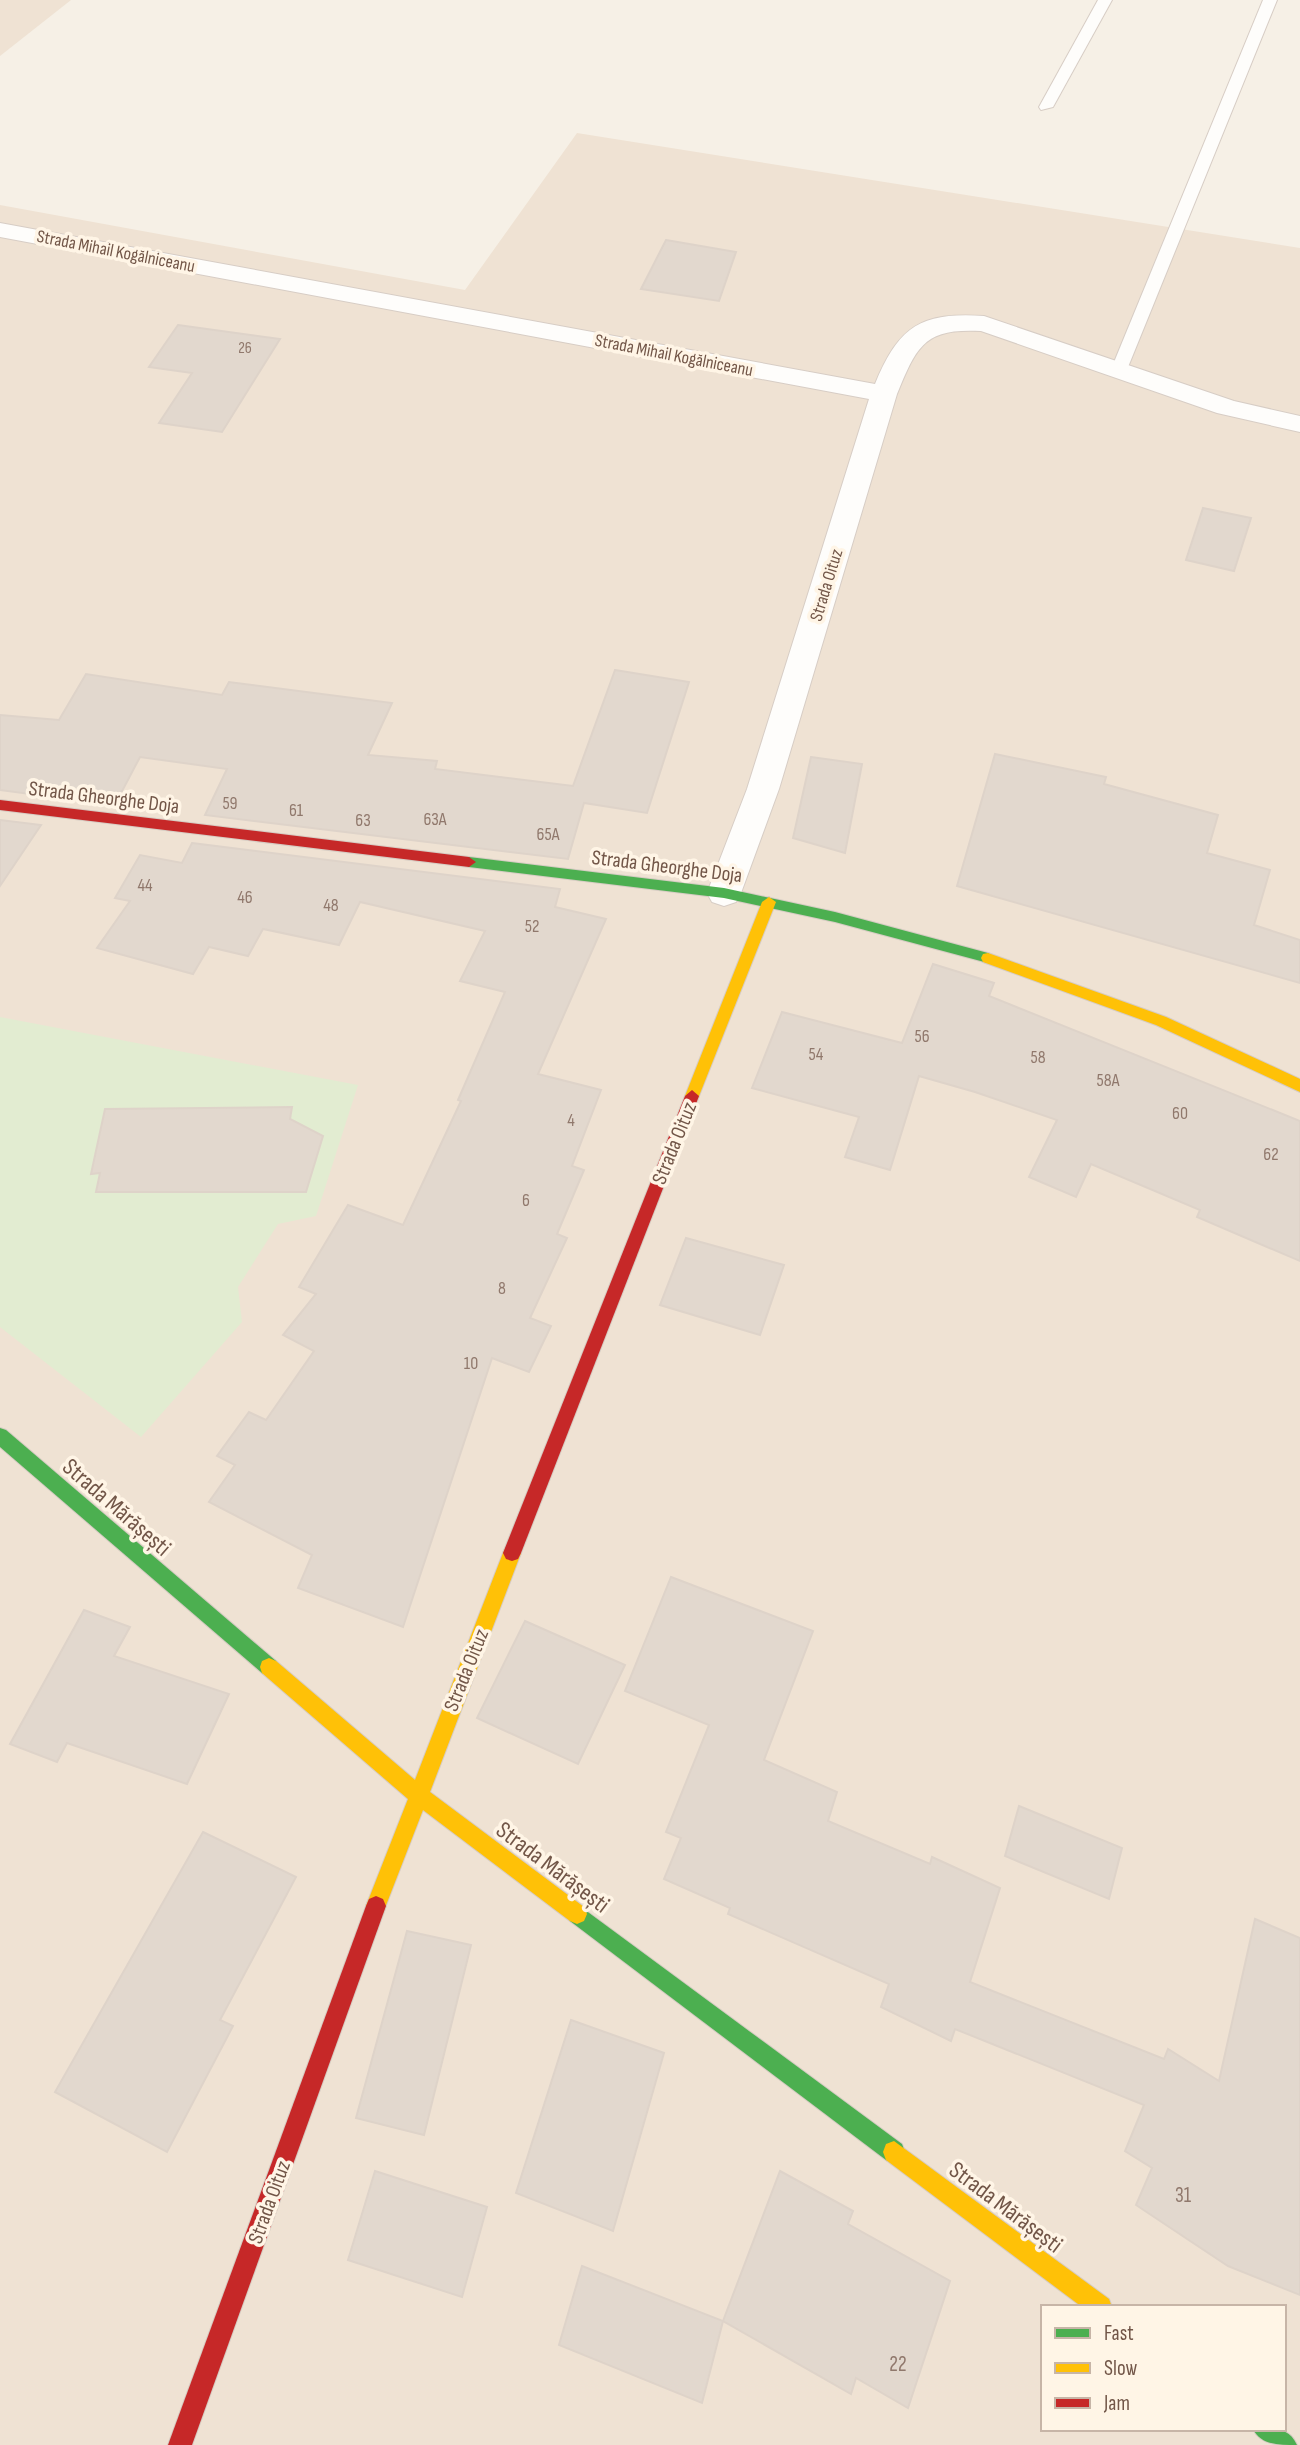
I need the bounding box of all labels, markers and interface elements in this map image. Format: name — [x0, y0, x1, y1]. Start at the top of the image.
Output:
street label: Strada Mihail Kogălniceanu — [35, 226, 197, 277]
street label: Strada Mihail Kogălniceanu — [593, 330, 755, 381]
house number: 26 — [238, 339, 252, 358]
street label: Strada Oituz — [806, 546, 847, 624]
street label: Strada Gheorghe Doja — [27, 776, 181, 819]
house number: 59 — [222, 793, 238, 814]
house number: 61 — [289, 800, 304, 821]
house number: 63A — [423, 809, 447, 830]
house number: 63 — [355, 810, 371, 831]
house number: 65A — [537, 824, 560, 845]
street label: Strada Gheorghe Doja — [590, 845, 744, 888]
house number: 44 — [137, 875, 153, 896]
house number: 46 — [237, 887, 253, 908]
house number: 48 — [323, 895, 339, 916]
house number: 52 — [525, 916, 539, 937]
house number: 56 — [914, 1026, 930, 1047]
house number: 54 — [809, 1044, 824, 1065]
house number: 58 — [1030, 1047, 1046, 1068]
house number: 58A — [1097, 1070, 1120, 1091]
street label: Strada Oituz — [647, 1098, 702, 1188]
house number: 60 — [1172, 1103, 1188, 1124]
house number: 4 — [567, 1110, 575, 1131]
house number: 62 — [1263, 1144, 1279, 1165]
house number: 6 — [522, 1190, 530, 1211]
house number: 8 — [498, 1278, 506, 1299]
house number: 10 — [464, 1353, 478, 1374]
street label: Strada Mărășești — [56, 1452, 177, 1562]
street label: Strada Oituz — [439, 1625, 494, 1715]
street label: Strada Mărășești — [490, 1815, 615, 1919]
street label: Strada Mărășești — [943, 2155, 1068, 2259]
street label: Strada Oituz — [243, 2157, 296, 2247]
house number: 31 — [1175, 2183, 1192, 2208]
legend — [1041, 2305, 1286, 2431]
text: Fast — [1104, 2321, 1134, 2346]
house number: 22 — [889, 2352, 907, 2377]
text: Slow — [1104, 2356, 1138, 2381]
text: Jam — [1103, 2391, 1130, 2416]

